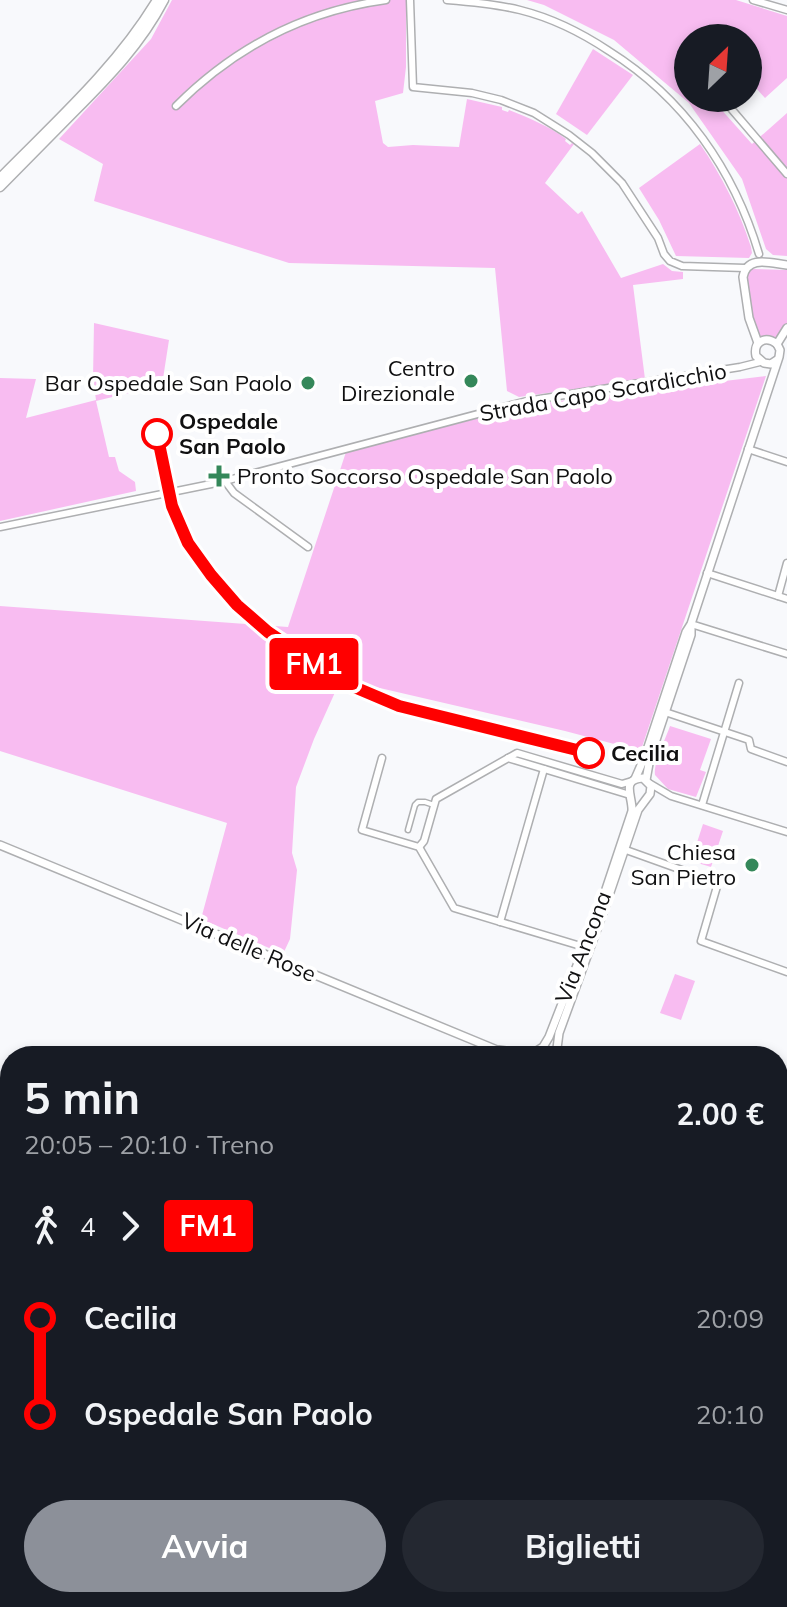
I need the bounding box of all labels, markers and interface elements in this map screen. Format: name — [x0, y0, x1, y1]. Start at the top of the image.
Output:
north arrow — [674, 24, 762, 112]
map controls — [674, 24, 762, 112]
place label: Centro Direzionale — [341, 354, 455, 407]
street label: Strada Capo Scardicchio — [477, 356, 729, 428]
place label: Bar Ospedale San Paolo — [45, 369, 292, 397]
marker: Centro Direzionale — [462, 372, 480, 390]
marker: Bar Ospedale San Paolo — [299, 374, 317, 392]
place label: Ospedale San Paolo — [179, 407, 286, 460]
marker: Ospedale San Paolo — [142, 419, 172, 449]
place label: Pronto Soccorso Ospedale San Paolo — [237, 462, 613, 490]
marker: Pronto Soccorso Ospedale San Paolo — [208, 465, 230, 487]
line badge: FM1 — [268, 638, 360, 690]
text: FM1 — [285, 646, 343, 681]
marker: Cecilia — [574, 738, 604, 768]
place label: Cecilia — [611, 739, 679, 767]
place label: Chiesa San Pietro — [631, 838, 736, 891]
marker: Chiesa San Pietro — [743, 856, 761, 874]
street label: Via Ancona — [549, 887, 617, 1007]
street label: Via delle Rose — [178, 906, 320, 988]
text: 5 min — [24, 1070, 140, 1125]
text: 2.00 € — [676, 1095, 764, 1133]
text: 20:05 – 20:10 · Treno — [24, 1128, 274, 1161]
icon: walk — [24, 1204, 68, 1248]
icon: forward — [108, 1204, 152, 1248]
text: FM1 — [180, 1208, 237, 1243]
text: 4 — [80, 1210, 96, 1243]
text: Cecilia — [84, 1299, 177, 1337]
text: 20:09 — [696, 1302, 764, 1335]
text: Ospedale San Paolo — [84, 1395, 373, 1433]
text: 20:10 — [696, 1398, 764, 1431]
button: Avvia — [24, 1500, 386, 1592]
button: Biglietti — [402, 1500, 764, 1592]

